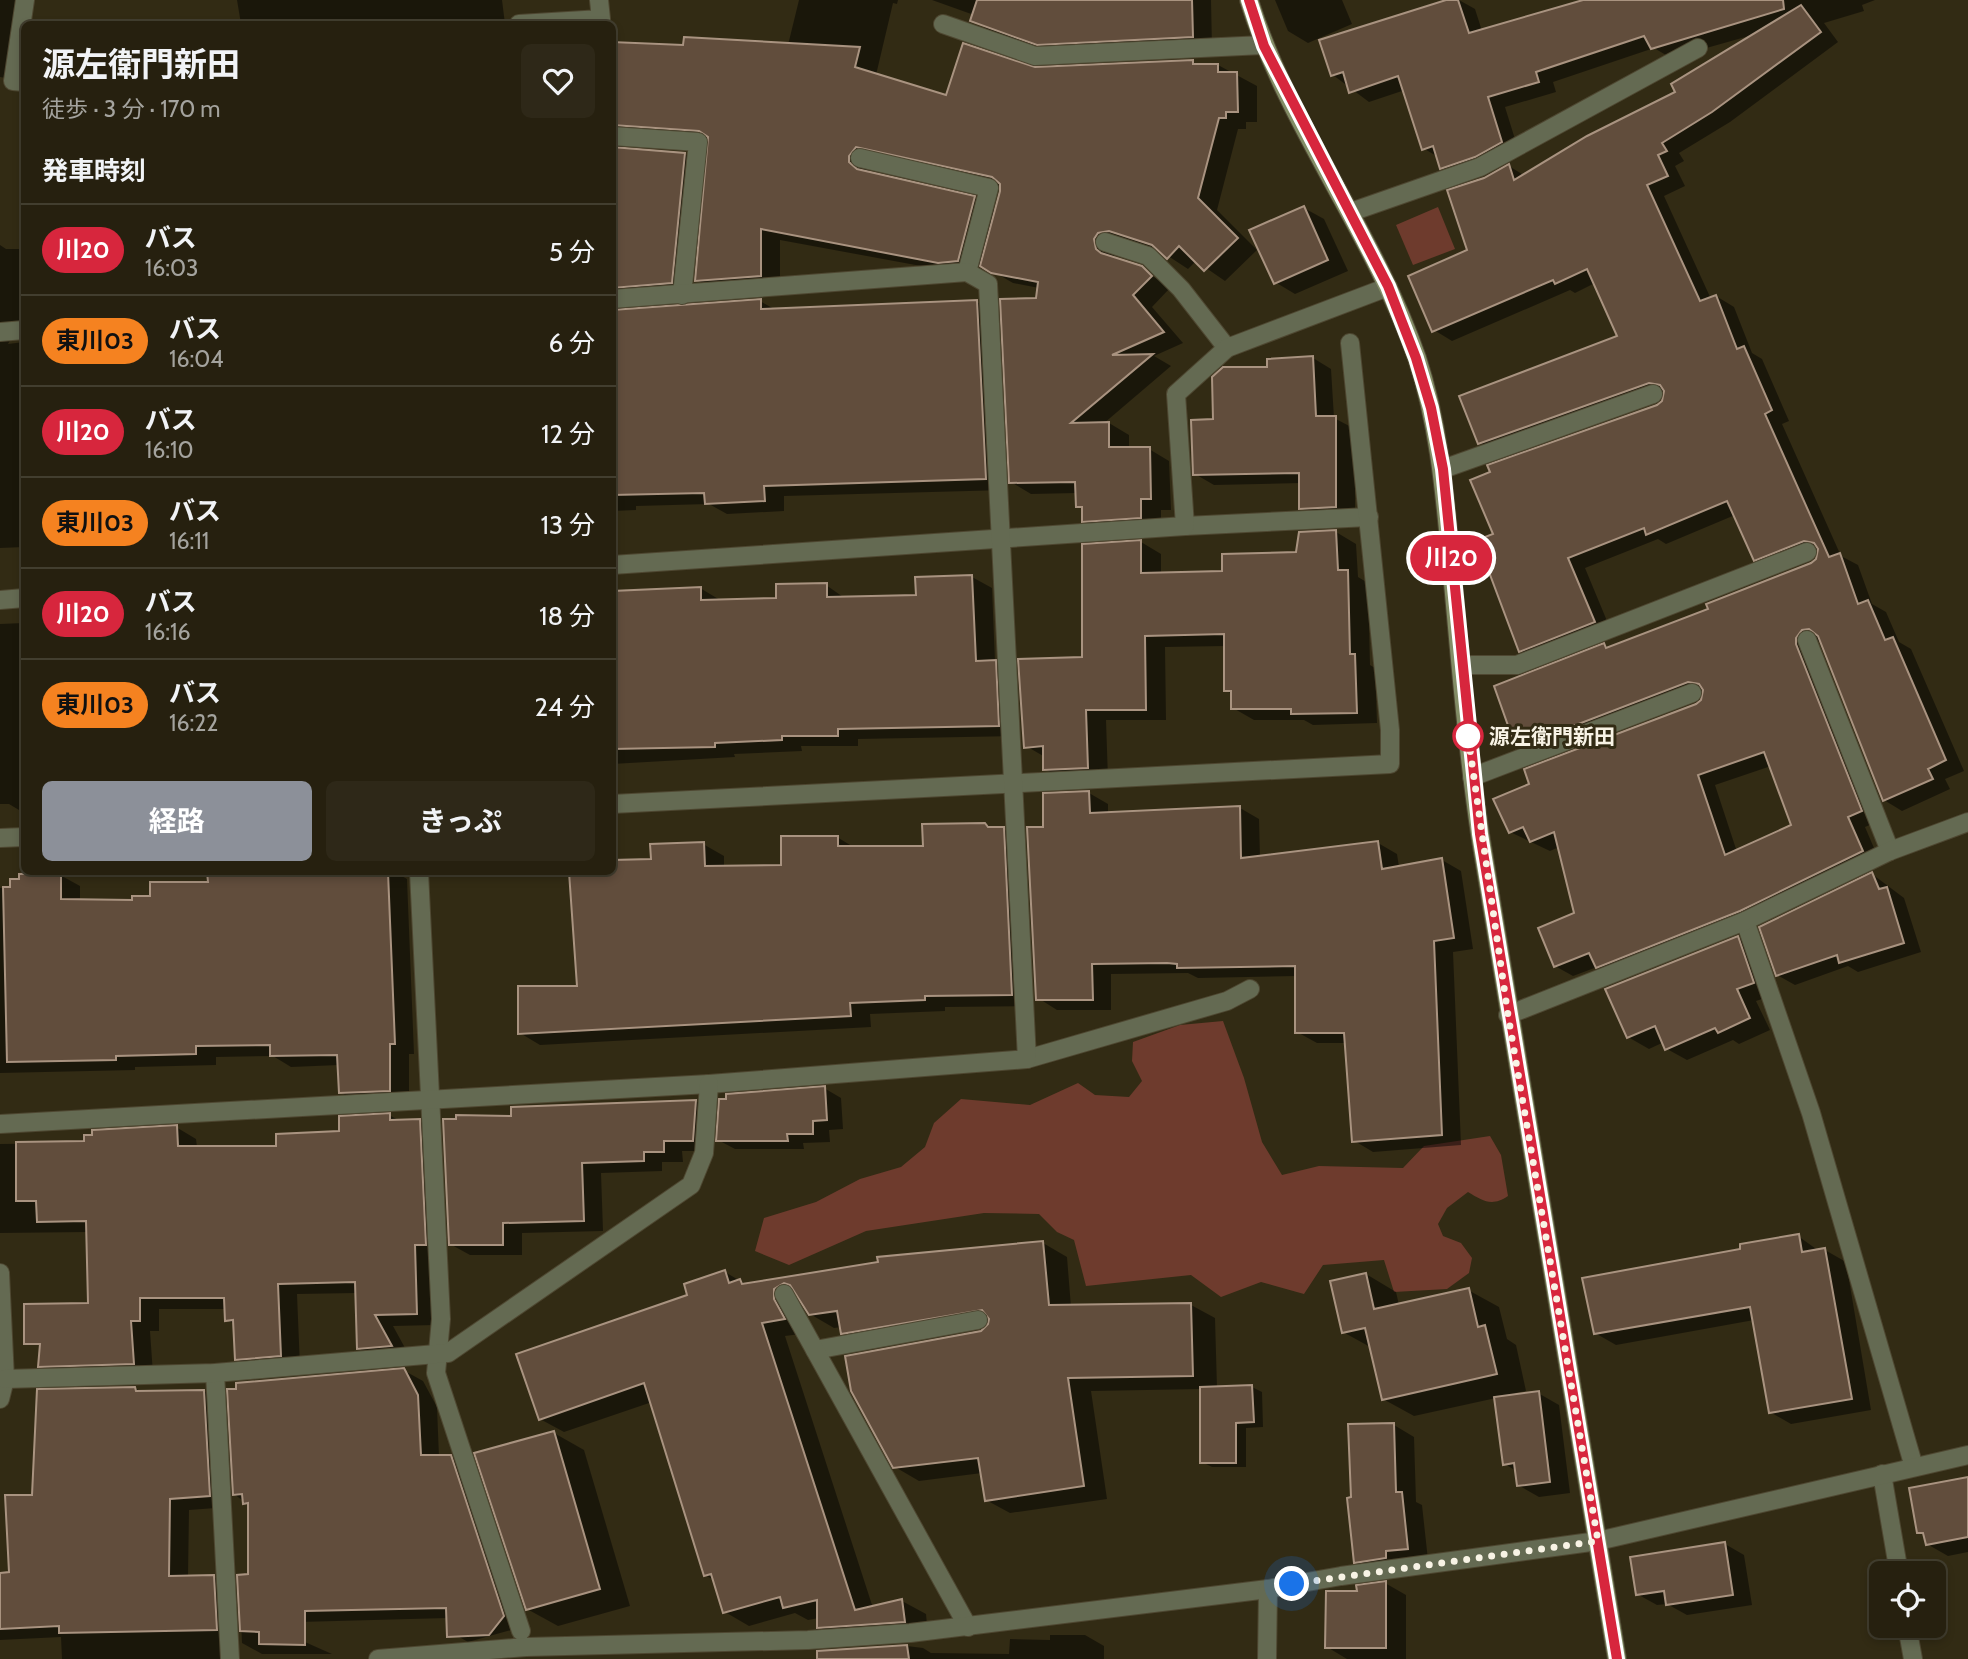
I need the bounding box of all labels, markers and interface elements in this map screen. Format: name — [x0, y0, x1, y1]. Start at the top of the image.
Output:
text: 源左衛門新田 — [42, 44, 240, 84]
button: heart — [521, 44, 595, 118]
text: 徒歩 · 3 分 · 170 m — [42, 95, 221, 123]
text: 発車時刻 — [42, 155, 146, 187]
text: バス — [145, 222, 197, 254]
text: 川20 — [56, 235, 110, 264]
text: 5 分 — [549, 236, 595, 268]
text: 16:03 — [145, 254, 198, 282]
text: バス — [169, 313, 221, 345]
text: 東川03 — [56, 326, 134, 355]
text: 6 分 — [548, 327, 595, 359]
text: 16:04 — [169, 345, 224, 373]
text: バス — [145, 404, 197, 436]
text: 川20 — [56, 417, 110, 446]
text: 12 分 — [541, 418, 595, 450]
text: 16:10 — [145, 436, 194, 464]
text: バス — [169, 495, 221, 527]
text: 東川03 — [56, 508, 134, 537]
text: 13 分 — [541, 509, 595, 541]
text: 16:11 — [169, 527, 209, 555]
line badge: 川20 — [1411, 535, 1491, 581]
text: 川20 — [1424, 543, 1478, 572]
text: バス — [145, 586, 197, 618]
text: 川20 — [56, 599, 110, 628]
text: 18 分 — [539, 600, 595, 632]
text: 16:16 — [145, 618, 191, 646]
text: バス — [169, 677, 221, 709]
text: 東川03 — [56, 690, 134, 719]
text: 24 分 — [534, 691, 595, 723]
text: 16:22 — [169, 709, 218, 737]
marker: 源左衛門新田 — [1453, 721, 1483, 751]
place label: 源左衛門新田 — [1489, 724, 1615, 749]
button: 経路 — [42, 781, 312, 861]
button: きっぷ — [326, 781, 595, 861]
map controls — [1869, 1561, 1946, 1638]
button: locate — [1869, 1561, 1946, 1638]
your location — [1274, 1566, 1309, 1601]

